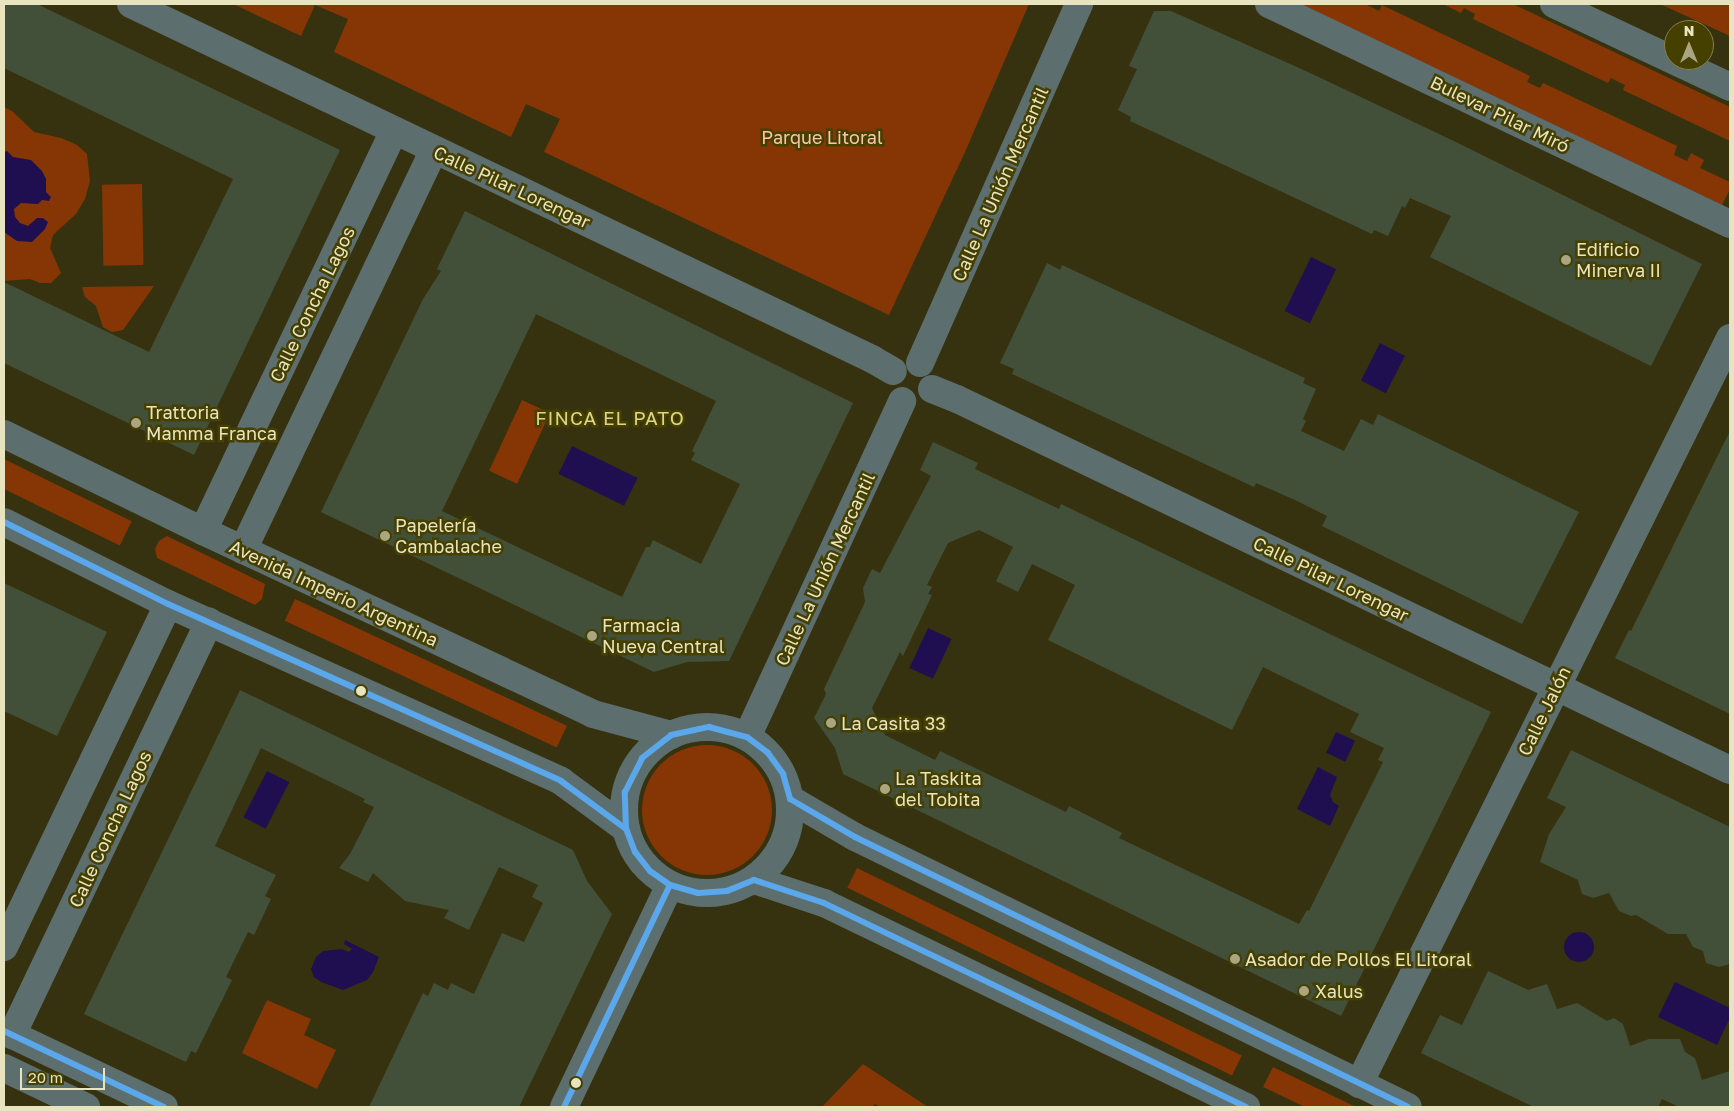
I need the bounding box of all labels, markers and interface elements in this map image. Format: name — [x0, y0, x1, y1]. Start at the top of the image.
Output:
north arrow — [1664, 20, 1714, 70]
text: N — [1684, 22, 1694, 39]
street label: Bulevar Pilar Miró — [1427, 71, 1573, 157]
street label: Calle La Unión Mercantil — [947, 83, 1053, 285]
park label: Parque Litoral — [761, 126, 883, 148]
street label: Calle Pilar Lorengar — [430, 141, 594, 233]
street label: Calle Concha Lagos — [265, 223, 359, 385]
place label: Edificio Minerva II — [1576, 239, 1661, 282]
marker: Edificio Minerva II — [1560, 254, 1572, 266]
place label: Trattoria Mamma Franca — [146, 402, 277, 444]
district label: FINCA EL PATO — [534, 407, 686, 429]
marker: Trattoria Mamma Franca — [130, 417, 142, 429]
street label: Calle La Unión Mercantil — [771, 469, 879, 669]
place label: Papelería Cambalache — [395, 515, 502, 558]
marker: Papelería Cambalache — [379, 530, 391, 542]
street label: Calle Pilar Lorengar — [1250, 532, 1412, 626]
street label: Avenida Imperio Argentina — [226, 535, 442, 651]
place label: Farmacia Nueva Central — [602, 615, 724, 658]
marker: Farmacia Nueva Central — [586, 630, 598, 642]
street label: Calle Jalón — [1513, 663, 1575, 759]
unlabelled marker — [356, 686, 366, 696]
place label: La Casita 33 — [841, 712, 946, 734]
marker: La Casita 33 — [825, 717, 837, 729]
street label: Calle Concha Lagos — [64, 747, 156, 911]
place label: La Taskita del Tobita — [895, 768, 982, 811]
marker: La Taskita del Tobita — [879, 783, 891, 795]
place label: Asador de Pollos El Litoral — [1245, 948, 1472, 970]
marker: Asador de Pollos El Litoral — [1229, 953, 1241, 965]
place label: Xalus — [1315, 980, 1363, 1002]
marker: Xalus — [1297, 984, 1311, 998]
scale bar — [22, 1058, 108, 1090]
text: 20 m — [28, 1068, 63, 1086]
unlabelled marker — [571, 1078, 581, 1088]

